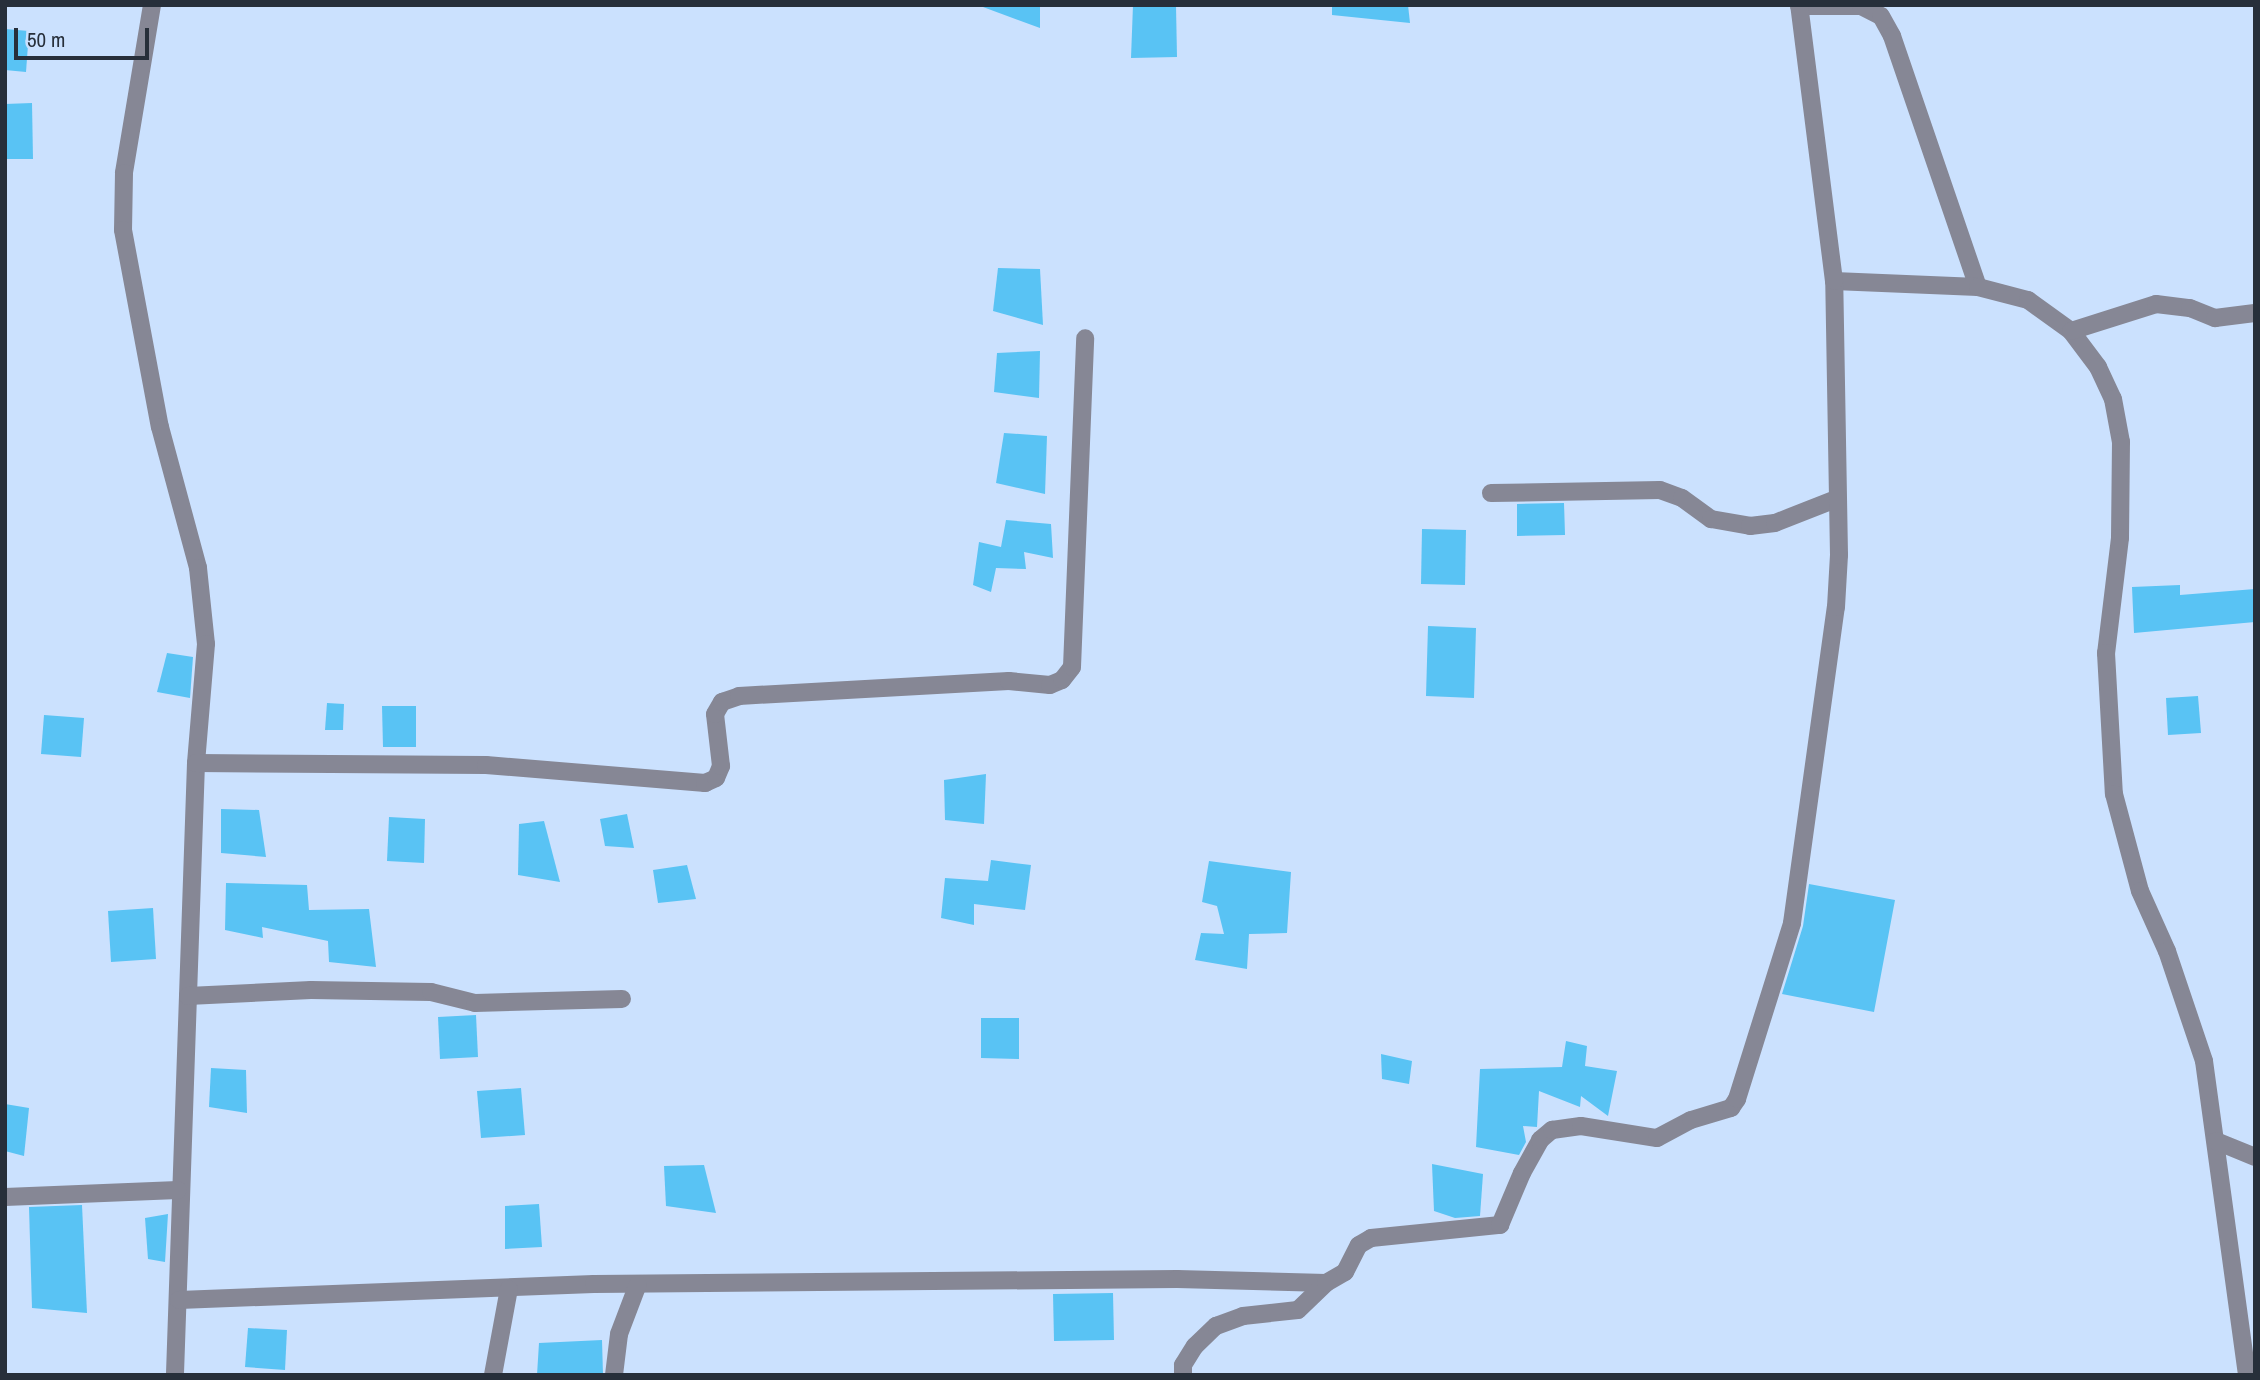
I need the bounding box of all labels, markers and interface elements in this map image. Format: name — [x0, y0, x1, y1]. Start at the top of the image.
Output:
scale bar — [18, 14, 152, 58]
text: 50 m — [27, 25, 65, 54]

